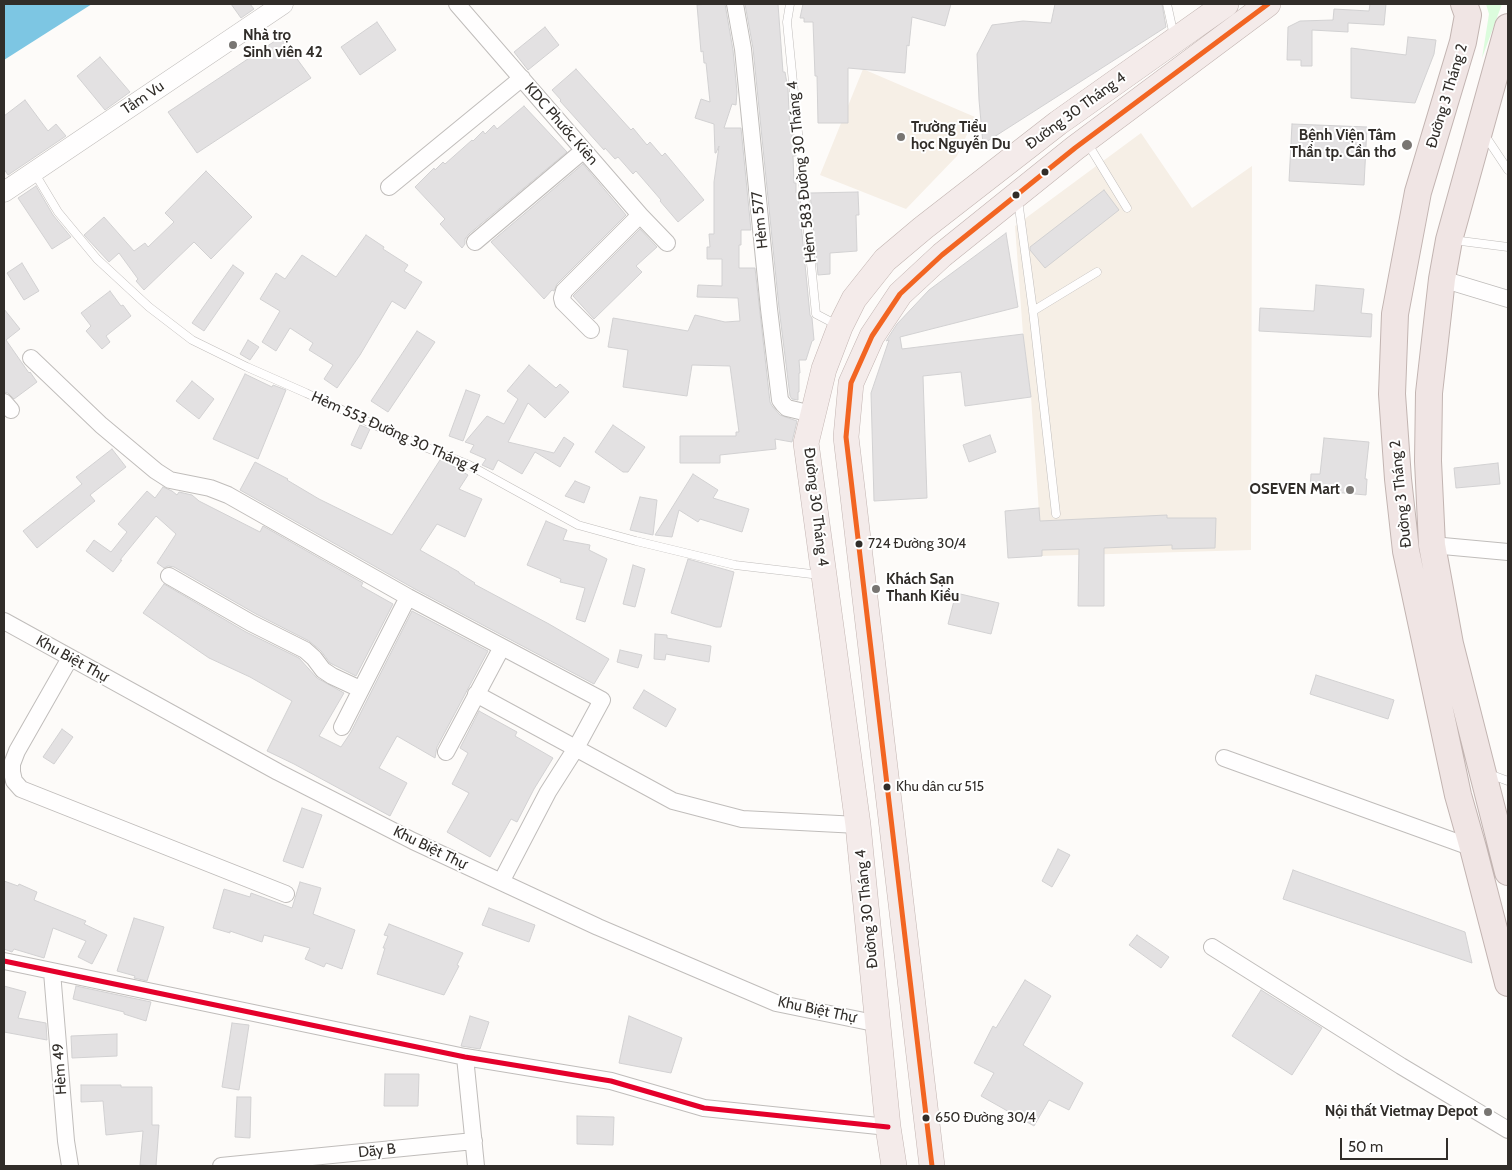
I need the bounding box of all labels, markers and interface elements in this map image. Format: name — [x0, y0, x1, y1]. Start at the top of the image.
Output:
place label: Nhà trọ Sinh viên 42 — [243, 27, 323, 62]
marker: Nhà trọ Sinh viên 42 — [227, 39, 239, 51]
street label: Đường 3 Tháng 2 — [1423, 42, 1471, 150]
street label: Đường 30 Tháng 4 — [1022, 69, 1130, 153]
street label: Tầm Vu — [118, 77, 168, 119]
street label: KDC Phước Kiên — [520, 79, 602, 169]
street label: Hẻm 583 Đường 30 Tháng 4 — [784, 80, 820, 264]
place label: Trường Tiểu học Nguyễn Du — [911, 119, 1010, 154]
place label: Bệnh Viện Tâm Thần tp. Cần thơ — [1290, 127, 1396, 162]
marker: Trường Tiểu học Nguyễn Du — [895, 131, 907, 143]
marker: Bệnh Viện Tâm Thần tp. Cần thơ — [1400, 138, 1414, 152]
unlabelled marker — [1040, 167, 1050, 177]
street label: Hẻm 577 — [748, 190, 772, 250]
unlabelled marker — [1011, 190, 1021, 200]
street label: Hẻm 553 Đường 30 Tháng 4 — [308, 388, 482, 478]
street label: Đường 3 Tháng 2 — [1386, 439, 1416, 549]
street label: Đường 30 Tháng 4 — [800, 447, 832, 567]
place label: OSEVEN Mart — [1250, 481, 1340, 499]
marker: OSEVEN Mart — [1344, 484, 1356, 496]
place label: 724 Đường 30/4 — [868, 536, 966, 552]
marker: 724 Đường 30/4 — [854, 539, 864, 549]
place label: Khách Sạn Thanh Kiều — [886, 571, 959, 606]
marker: Khách Sạn Thanh Kiều — [870, 583, 882, 595]
street label: Khu Biệt Thự — [33, 632, 111, 686]
place label: Khu dân cư 515 — [896, 779, 984, 795]
marker: Khu dân cư 515 — [882, 782, 892, 792]
street label: Khu Biệt Thự — [390, 822, 470, 874]
street label: Đường 30 Tháng 4 — [852, 849, 882, 969]
street label: Khu Biệt Thự — [776, 993, 858, 1027]
street label: Hèm 49 — [49, 1043, 71, 1095]
place label: Nội thất Vietmay Depot — [1325, 1103, 1478, 1121]
marker: Nội thất Vietmay Depot — [1482, 1106, 1494, 1118]
place label: 650 Đường 30/4 — [935, 1110, 1036, 1126]
marker: 650 Đường 30/4 — [921, 1113, 931, 1123]
scale bar — [1342, 1128, 1450, 1160]
text: 50 m — [1348, 1138, 1383, 1156]
street label: Dãy B — [357, 1140, 397, 1162]

